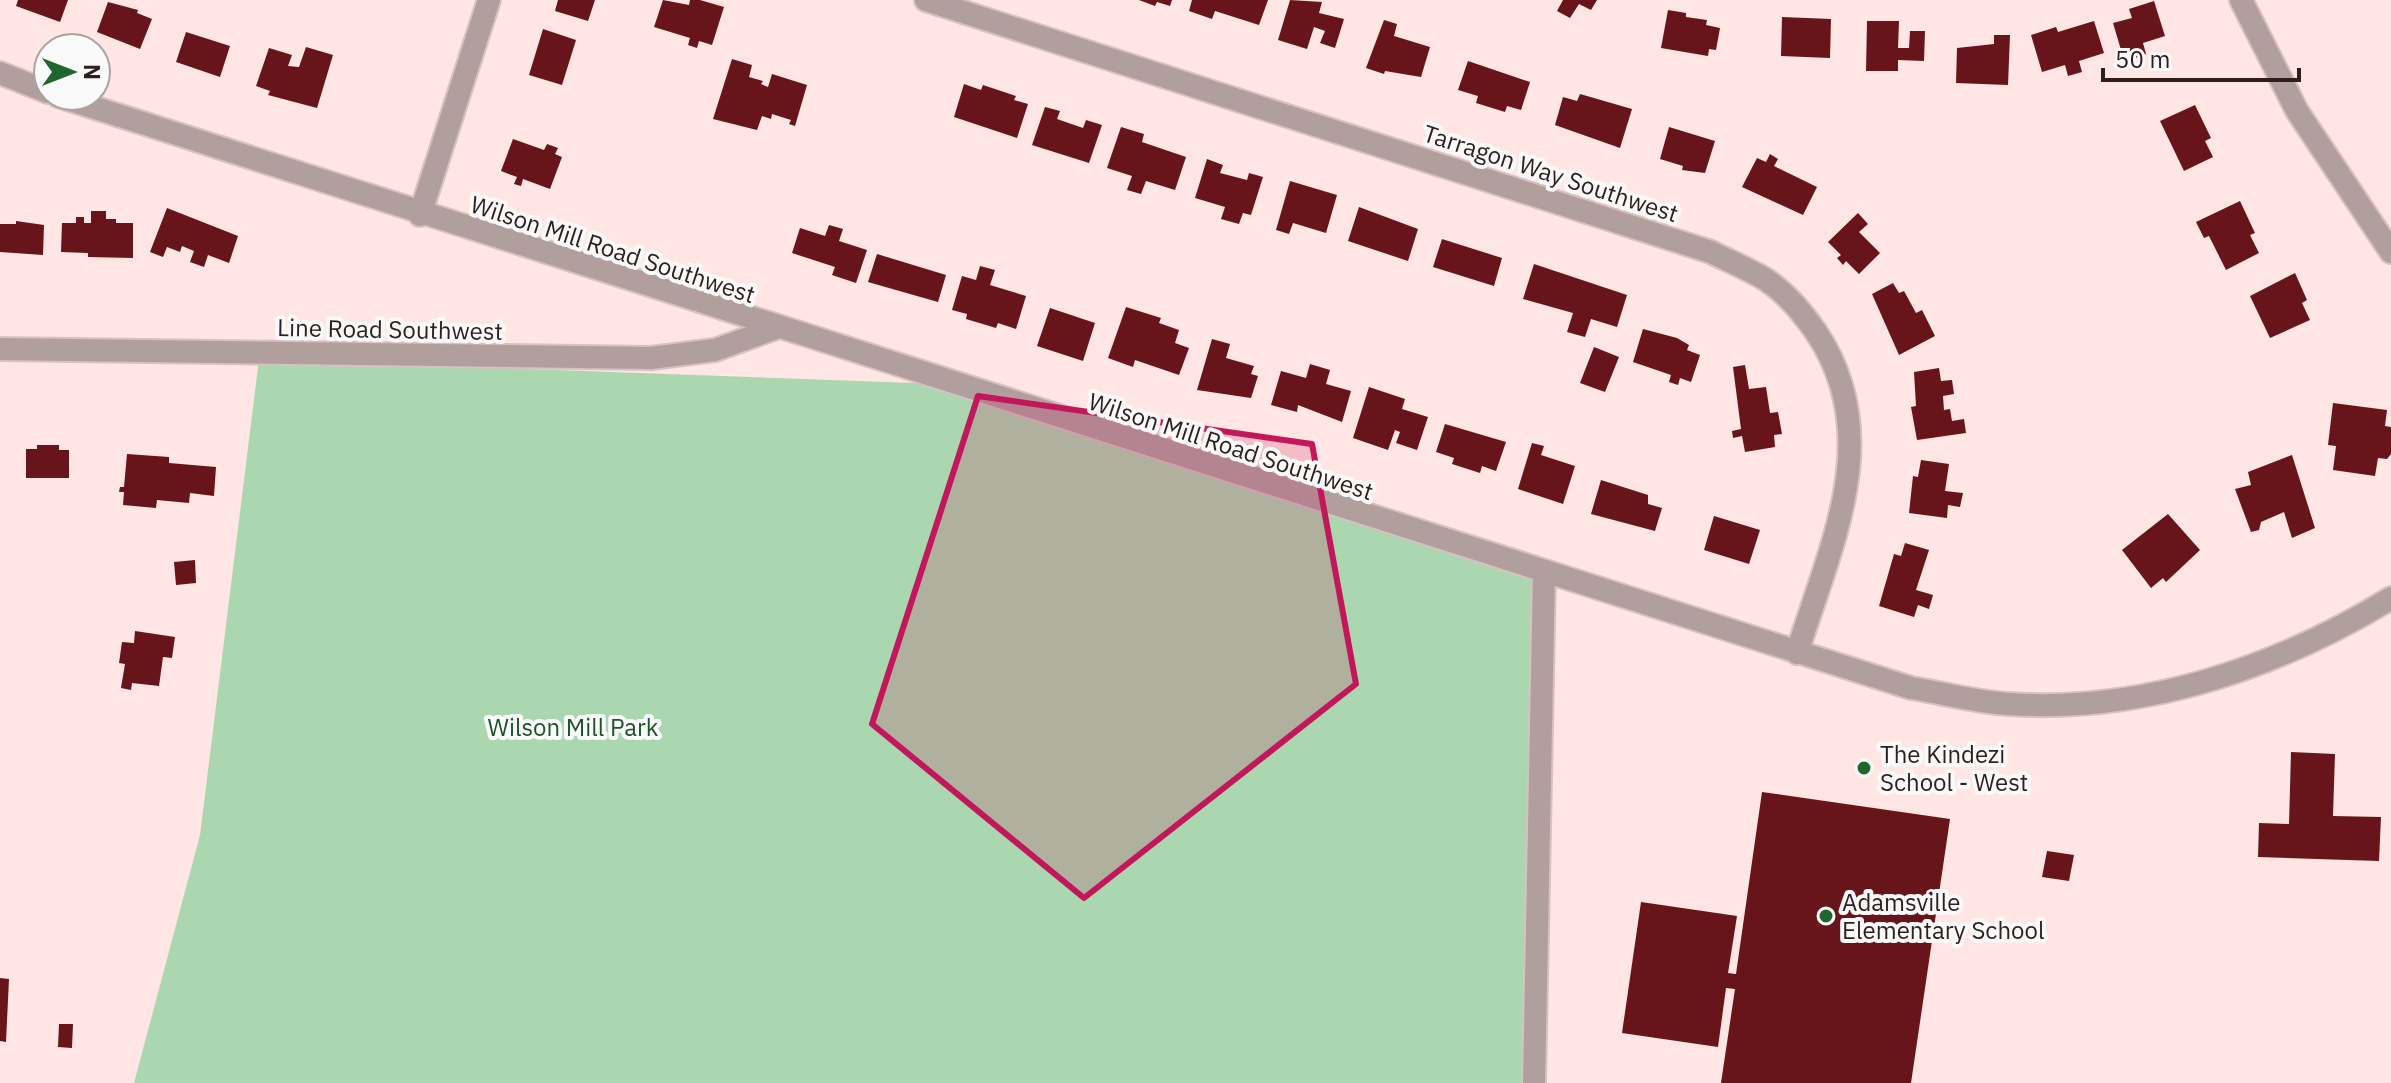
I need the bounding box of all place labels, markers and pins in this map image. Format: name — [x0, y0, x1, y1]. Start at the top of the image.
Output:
place label: The Kindezi School - West — [1880, 738, 2028, 798]
marker: The Kindezi School - West — [1855, 759, 1873, 777]
place label: Adamsville Elementary School — [1842, 886, 2044, 946]
marker: Adamsville Elementary School — [1817, 907, 1835, 925]

